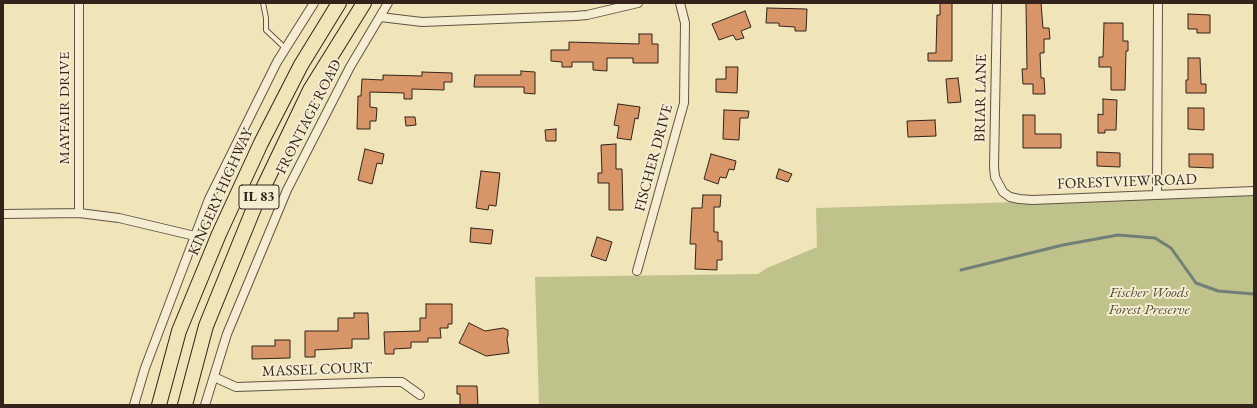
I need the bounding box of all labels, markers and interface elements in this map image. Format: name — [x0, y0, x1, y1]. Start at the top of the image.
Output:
street label: MAYFAIR DRIVE — [56, 52, 74, 164]
street label: BRIAR LANE — [971, 54, 991, 142]
street label: FRONTAGE ROAD — [272, 57, 346, 177]
street label: FISCHER DRIVE — [631, 102, 677, 214]
street label: KINGERY HIGHWAY — [185, 125, 257, 259]
street label: FORESTVIEW ROAD — [1057, 171, 1197, 193]
road number: IL 83 — [239, 185, 279, 209]
park label: Fischer Woods Forest Preserve — [1108, 284, 1190, 319]
street label: MASSEL COURT — [261, 359, 373, 381]

